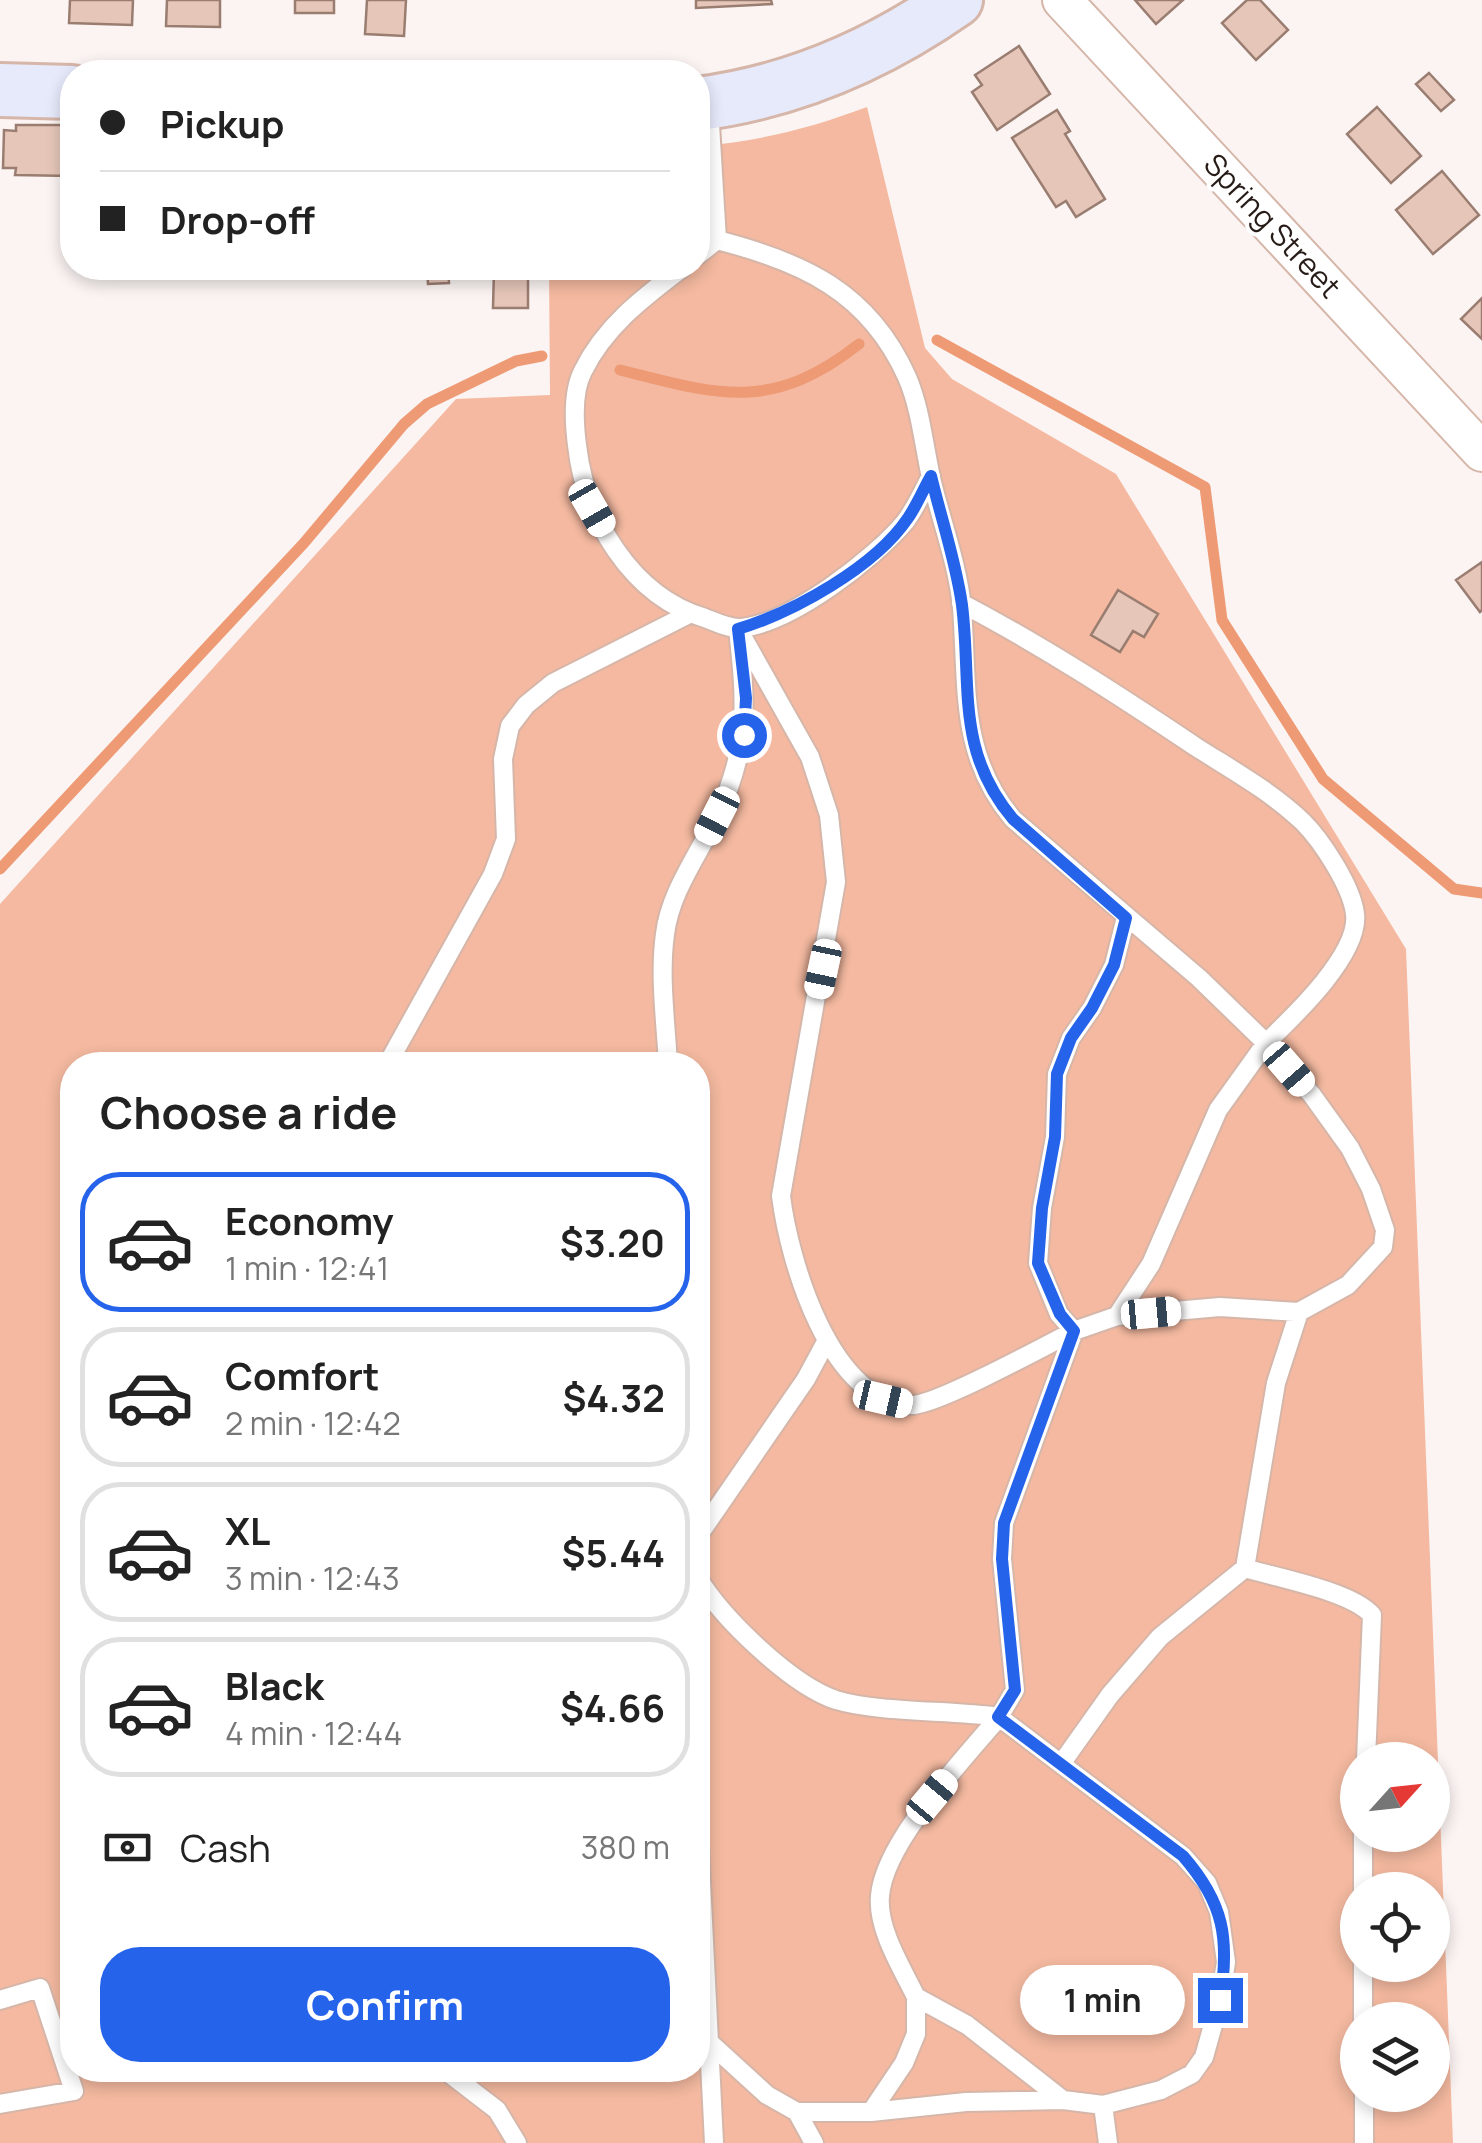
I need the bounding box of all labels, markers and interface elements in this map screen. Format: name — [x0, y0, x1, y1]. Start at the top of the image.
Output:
text: Pickup — [160, 97, 284, 149]
street label: Spring Street — [1195, 144, 1351, 306]
text: Drop-off — [160, 193, 315, 245]
car — [564, 475, 620, 541]
route start — [722, 713, 767, 758]
car — [690, 782, 744, 850]
car — [802, 937, 844, 1001]
car — [1258, 1037, 1320, 1101]
text: Choose a ride — [100, 1081, 397, 1143]
text: Economy — [225, 1194, 394, 1246]
icon: car — [105, 1197, 195, 1287]
text: $3.20 — [560, 1216, 665, 1268]
text: 1 min · 12:41 — [225, 1246, 389, 1290]
car — [1120, 1295, 1182, 1331]
text: Comfort — [225, 1349, 379, 1401]
icon: car — [105, 1352, 195, 1442]
text: $4.32 — [563, 1371, 665, 1423]
car — [850, 1378, 916, 1420]
text: 2 min · 12:42 — [225, 1401, 401, 1445]
text: XL — [225, 1504, 270, 1556]
icon: car — [105, 1507, 195, 1597]
text: $5.44 — [562, 1526, 665, 1578]
text: 3 min · 12:43 — [225, 1556, 400, 1600]
text: Black — [225, 1659, 324, 1711]
icon: car — [105, 1662, 195, 1752]
text: $4.66 — [560, 1681, 665, 1733]
text: 4 min · 12:44 — [225, 1711, 402, 1755]
north arrow — [1340, 1742, 1450, 1852]
map controls — [1340, 1742, 1450, 2112]
car — [901, 1764, 963, 1830]
icon: cash — [100, 1820, 155, 1875]
text: Cash — [180, 1821, 271, 1873]
text: 380 m — [581, 1825, 670, 1869]
button: locate — [1340, 1872, 1450, 1982]
button: Confirm — [100, 1947, 670, 2062]
callout: 1 min — [1020, 1965, 1185, 2035]
text: 1 min — [1063, 1978, 1142, 2022]
route end — [1198, 1978, 1243, 2023]
button: layers — [1340, 2002, 1450, 2112]

